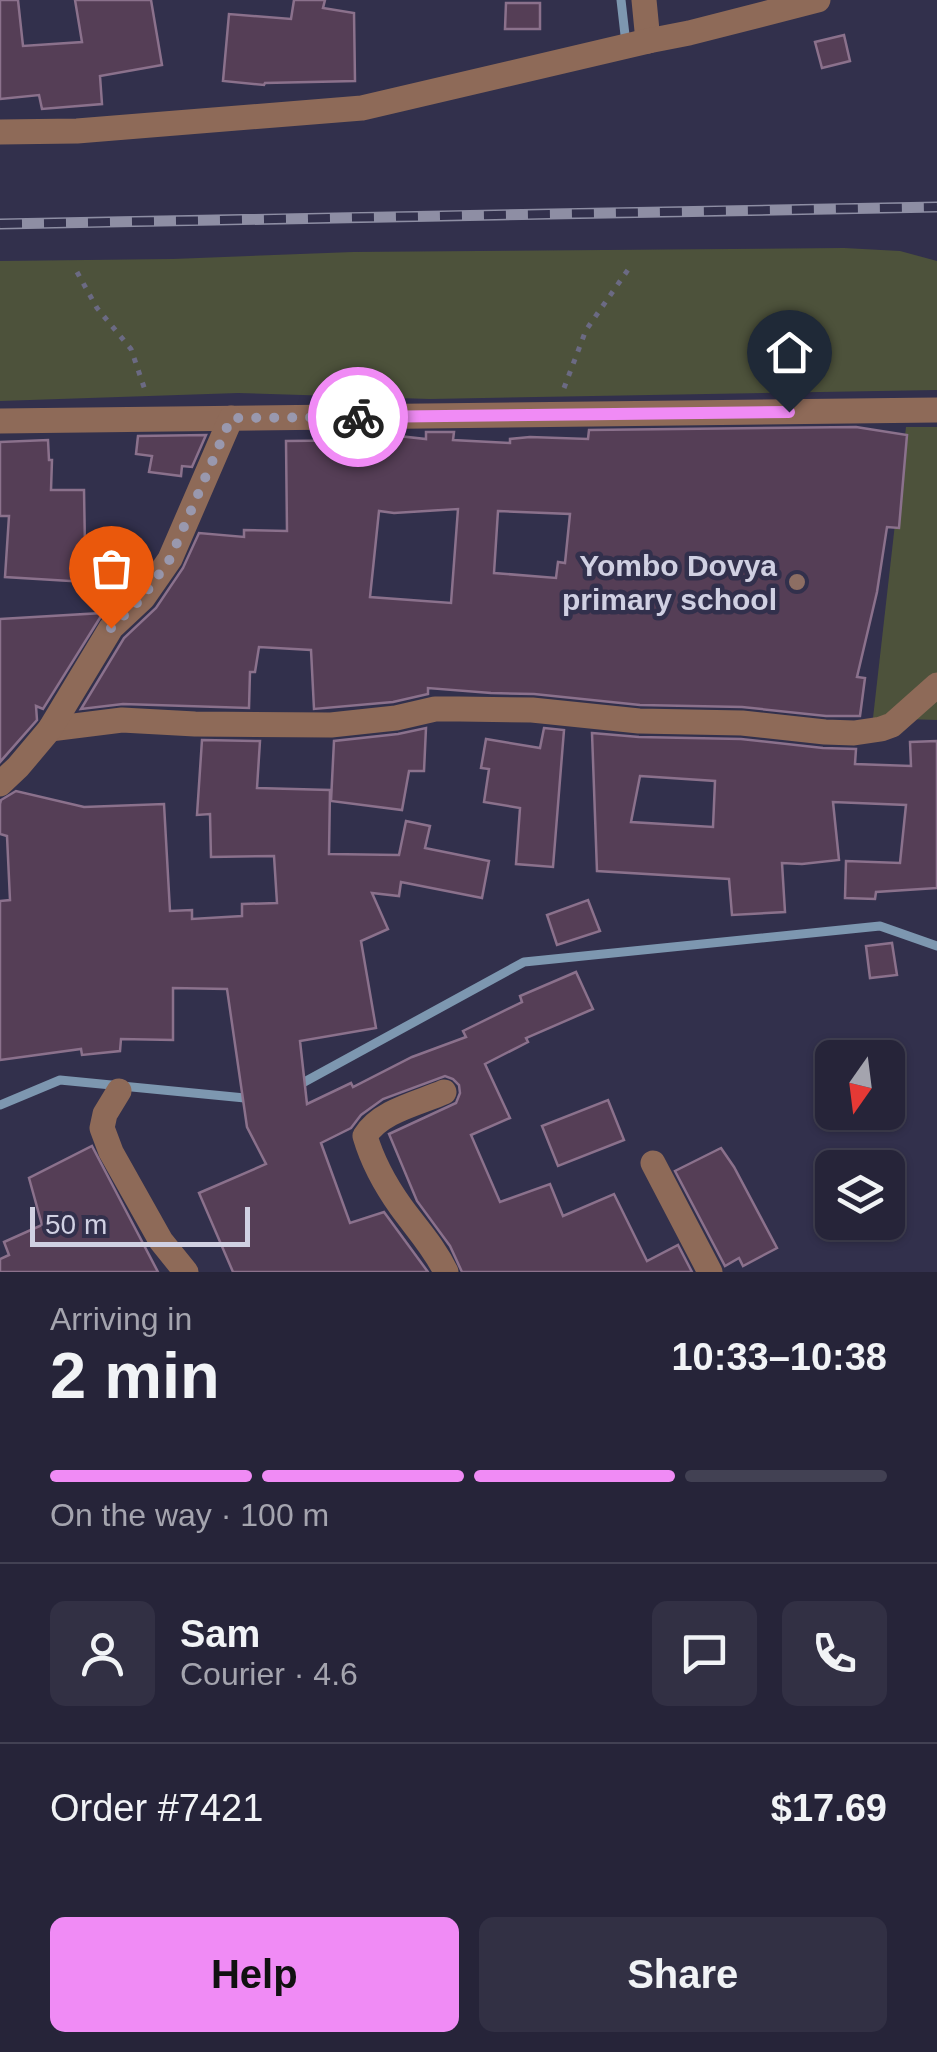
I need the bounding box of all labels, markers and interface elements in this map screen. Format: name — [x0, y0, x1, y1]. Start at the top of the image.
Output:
pin — [747, 310, 832, 413]
icon: home — [762, 325, 817, 380]
courier — [308, 367, 408, 467]
icon: bike — [331, 390, 386, 445]
pin — [69, 526, 154, 629]
icon: bag — [84, 541, 139, 596]
place label: Yombo Dovya primary school — [562, 549, 777, 616]
marker: Yombo Dovya primary school — [786, 571, 808, 593]
north arrow — [815, 1040, 905, 1130]
map controls — [815, 1040, 905, 1240]
button: layers — [815, 1150, 905, 1240]
scale bar — [30, 1202, 250, 1246]
text: 50 m — [45, 1209, 107, 1240]
text: Arriving in — [50, 1301, 192, 1337]
text: 10:33–10:38 — [671, 1336, 887, 1378]
text: 2 min — [50, 1339, 220, 1412]
text: On the way · 100 m — [50, 1497, 329, 1533]
button: person — [50, 1601, 155, 1706]
button: chat — [652, 1601, 757, 1706]
button: phone — [782, 1601, 887, 1706]
text: Sam — [180, 1613, 260, 1655]
text: Courier · 4.6 — [180, 1656, 358, 1692]
text: Order #7421 — [50, 1787, 263, 1829]
text: $17.69 — [771, 1787, 887, 1829]
button: Help — [50, 1917, 459, 2032]
button: Share — [479, 1917, 887, 2032]

